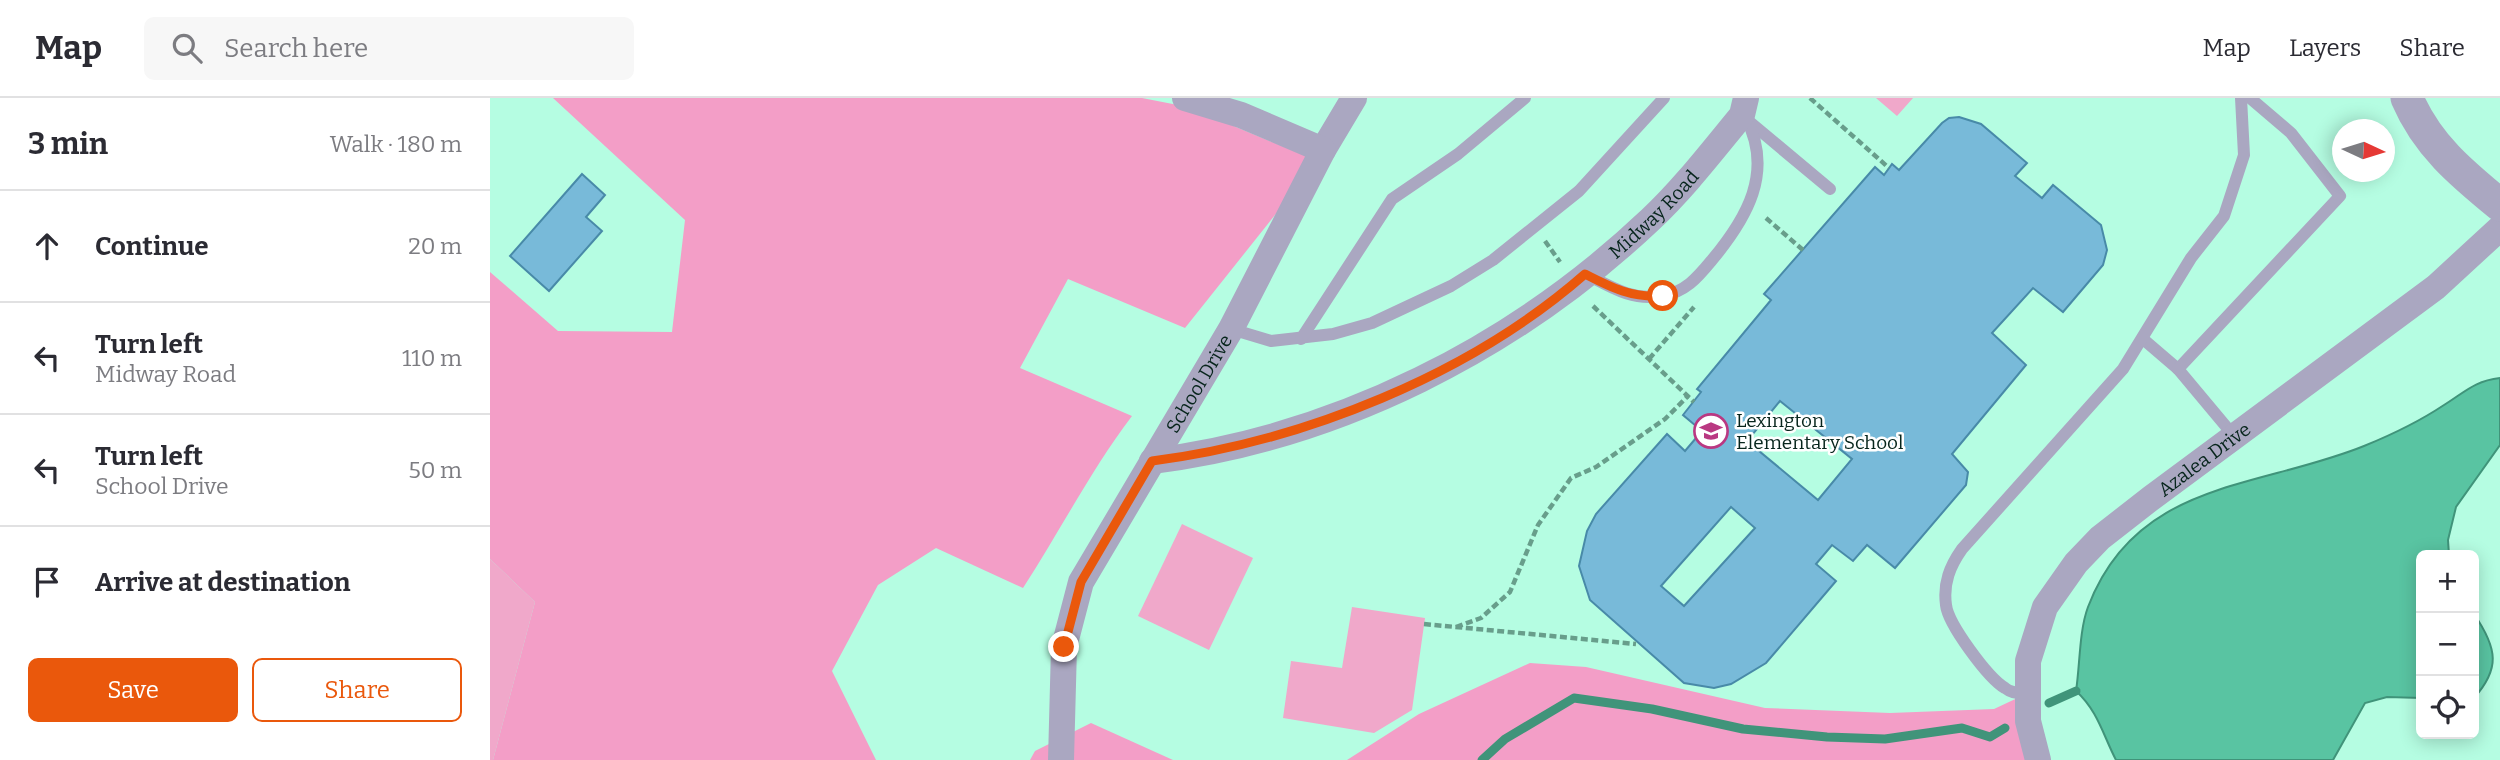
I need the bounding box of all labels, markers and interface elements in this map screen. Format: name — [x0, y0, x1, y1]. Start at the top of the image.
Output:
search box — [144, 17, 634, 80]
text: Map — [35, 28, 102, 68]
icon: search — [168, 29, 206, 67]
text: Search here — [224, 33, 368, 64]
text: Map — [2203, 34, 2251, 62]
text: Layers — [2289, 34, 2361, 62]
text: Share — [2399, 34, 2465, 62]
north arrow — [2332, 119, 2395, 182]
text: 3 min — [28, 126, 108, 162]
text: Walk · 180 m — [330, 130, 462, 158]
street label: Midway Road — [1604, 165, 1703, 263]
icon: ahead — [28, 227, 66, 265]
text: Continue — [95, 231, 209, 262]
text: 20 m — [408, 232, 462, 260]
route start — [1647, 280, 1678, 311]
text: Turn left — [95, 329, 203, 360]
street label: School Drive — [1161, 330, 1237, 437]
icon: left — [28, 339, 66, 377]
text: 110 m — [402, 344, 462, 372]
text: Midway Road — [95, 360, 236, 388]
place label: Lexington Elementary School — [1736, 409, 1903, 454]
school or university icon: Lexington Elementary School — [1692, 412, 1730, 450]
street label: Azalea Drive — [2153, 417, 2255, 501]
text: Turn left — [95, 441, 203, 472]
icon: left — [28, 451, 66, 489]
text: 50 m — [408, 456, 462, 484]
text: School Drive — [95, 472, 229, 500]
map controls — [2416, 550, 2479, 739]
button: + — [2416, 550, 2479, 613]
icon: arrive — [28, 563, 66, 601]
text: Arrive at destination — [95, 567, 350, 598]
button: − — [2416, 613, 2479, 676]
route end — [1048, 631, 1079, 662]
button: Save — [28, 658, 238, 722]
button: Share — [252, 658, 462, 722]
button: locate — [2416, 676, 2479, 739]

